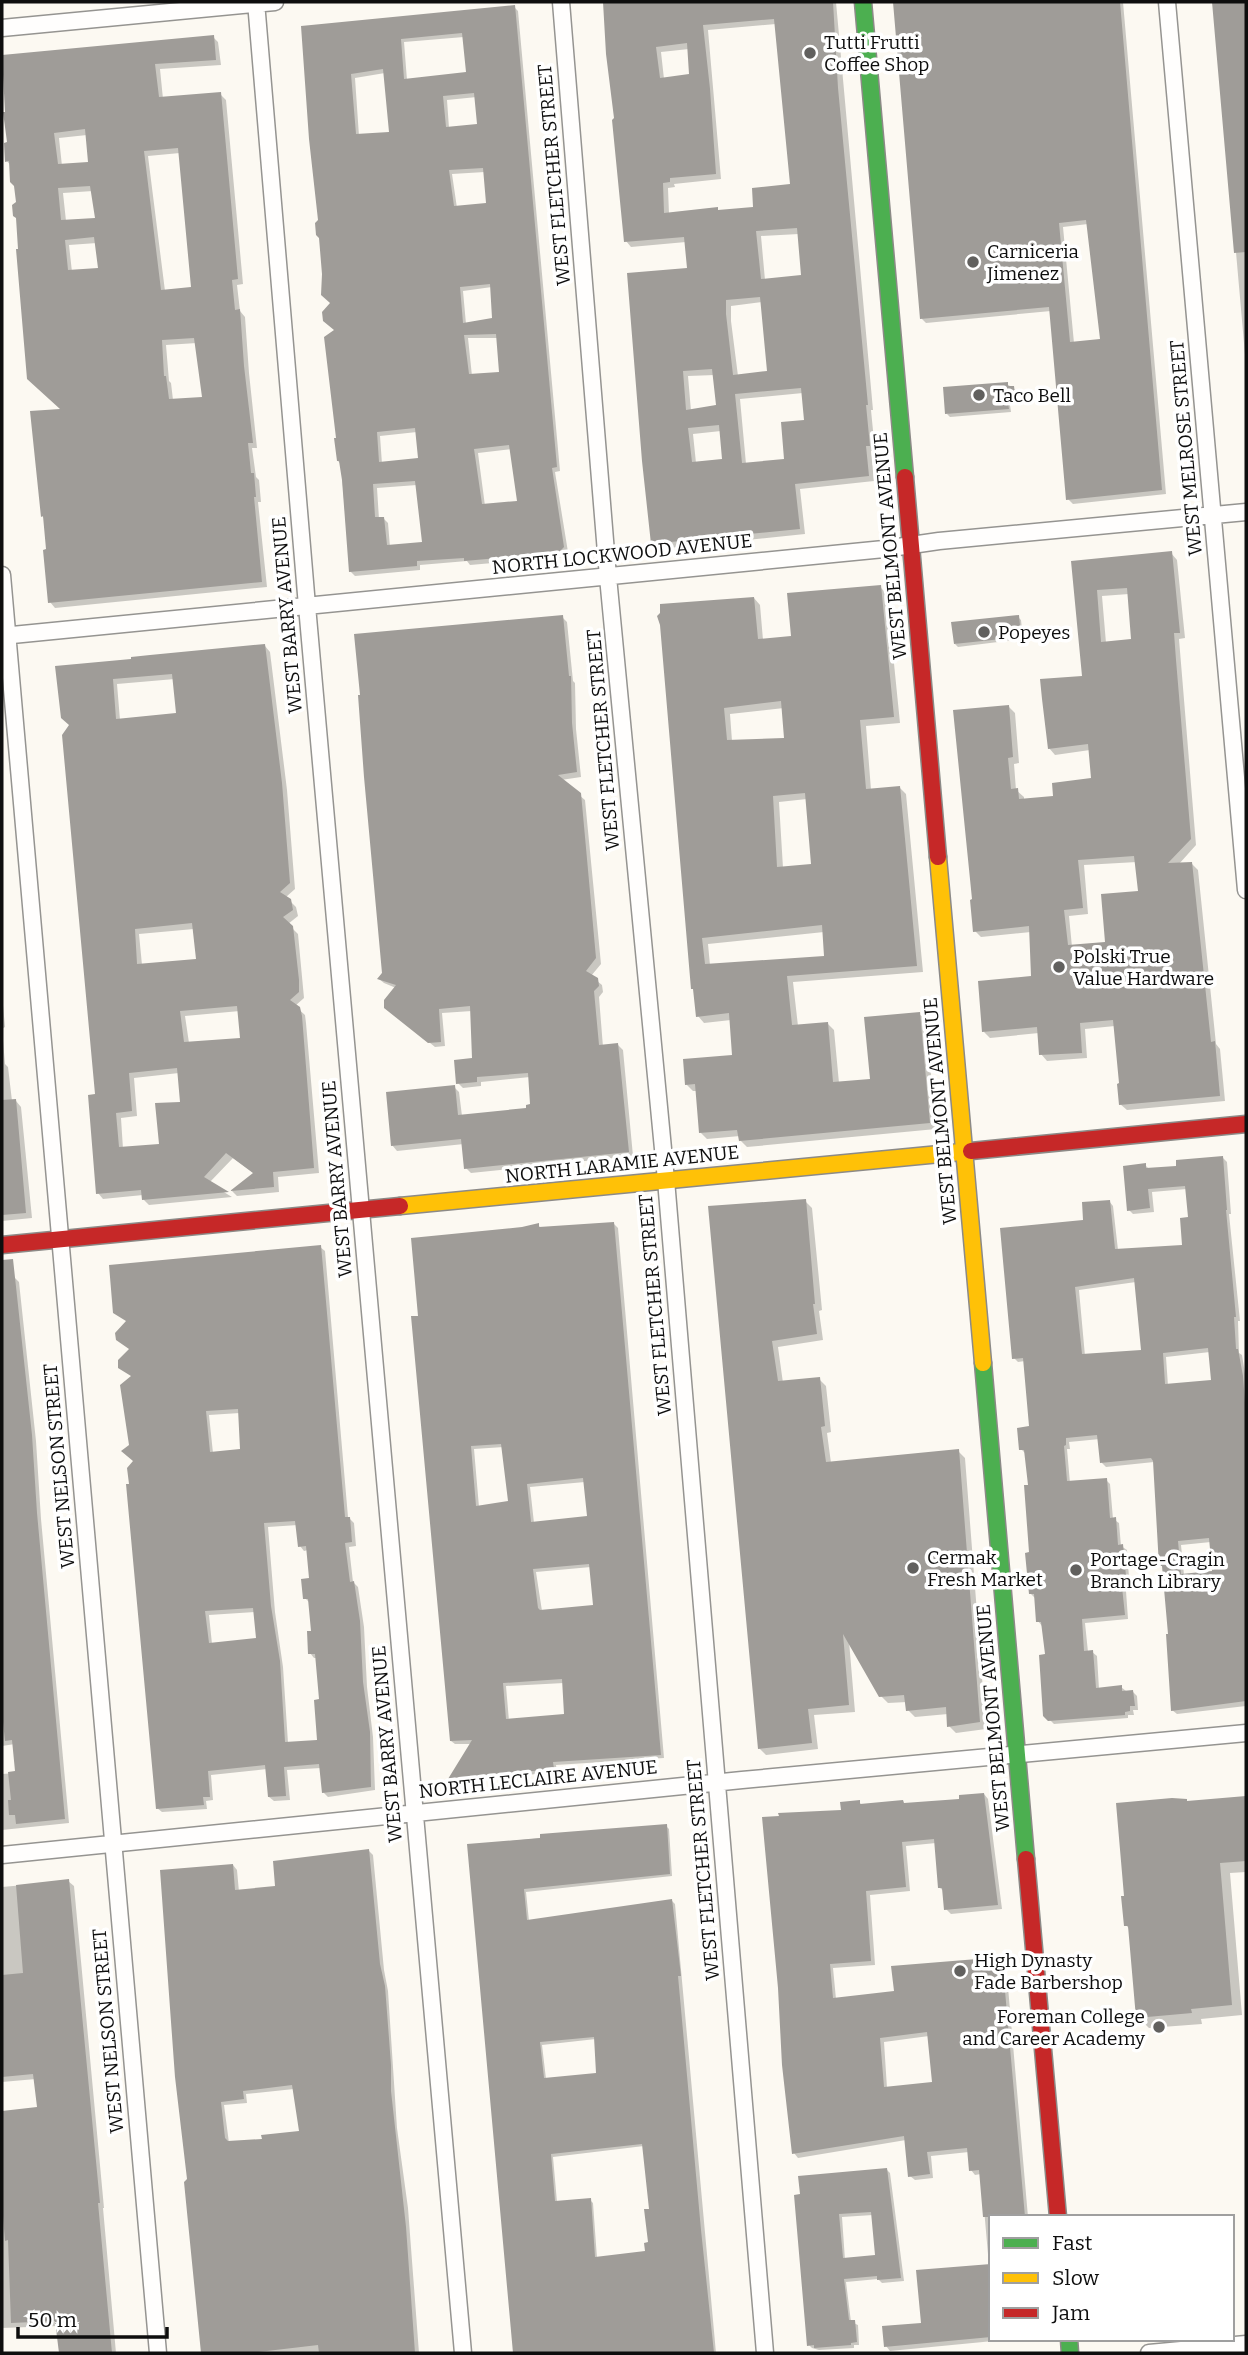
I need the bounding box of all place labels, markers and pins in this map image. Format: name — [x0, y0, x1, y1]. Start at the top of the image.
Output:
place label: Tutti Frutti Coffee Shop — [824, 31, 929, 76]
marker: Tutti Frutti Coffee Shop — [802, 45, 818, 61]
place label: Carniceria Jimenez — [986, 240, 1079, 285]
marker: Carniceria Jimenez — [965, 254, 981, 270]
place label: Taco Bell — [993, 384, 1071, 407]
marker: Taco Bell — [971, 387, 987, 403]
place label: Popeyes — [998, 621, 1070, 644]
marker: Popeyes — [976, 624, 992, 640]
place label: Polski True Value Hardware — [1073, 945, 1214, 990]
marker: Polski True Value Hardware — [1051, 959, 1067, 975]
place label: Cermak Fresh Market — [927, 1546, 1043, 1591]
place label: Portage-Cragin Branch Library — [1090, 1548, 1225, 1593]
marker: Cermak Fresh Market — [905, 1560, 921, 1576]
marker: Portage-Cragin Branch Library — [1068, 1562, 1084, 1578]
place label: High Dynasty Fade Barbershop — [974, 1949, 1123, 1994]
marker: High Dynasty Fade Barbershop — [952, 1963, 968, 1979]
place label: Foreman College and Career Academy — [962, 2005, 1146, 2050]
marker: Foreman College and Career Academy — [1151, 2019, 1167, 2035]

